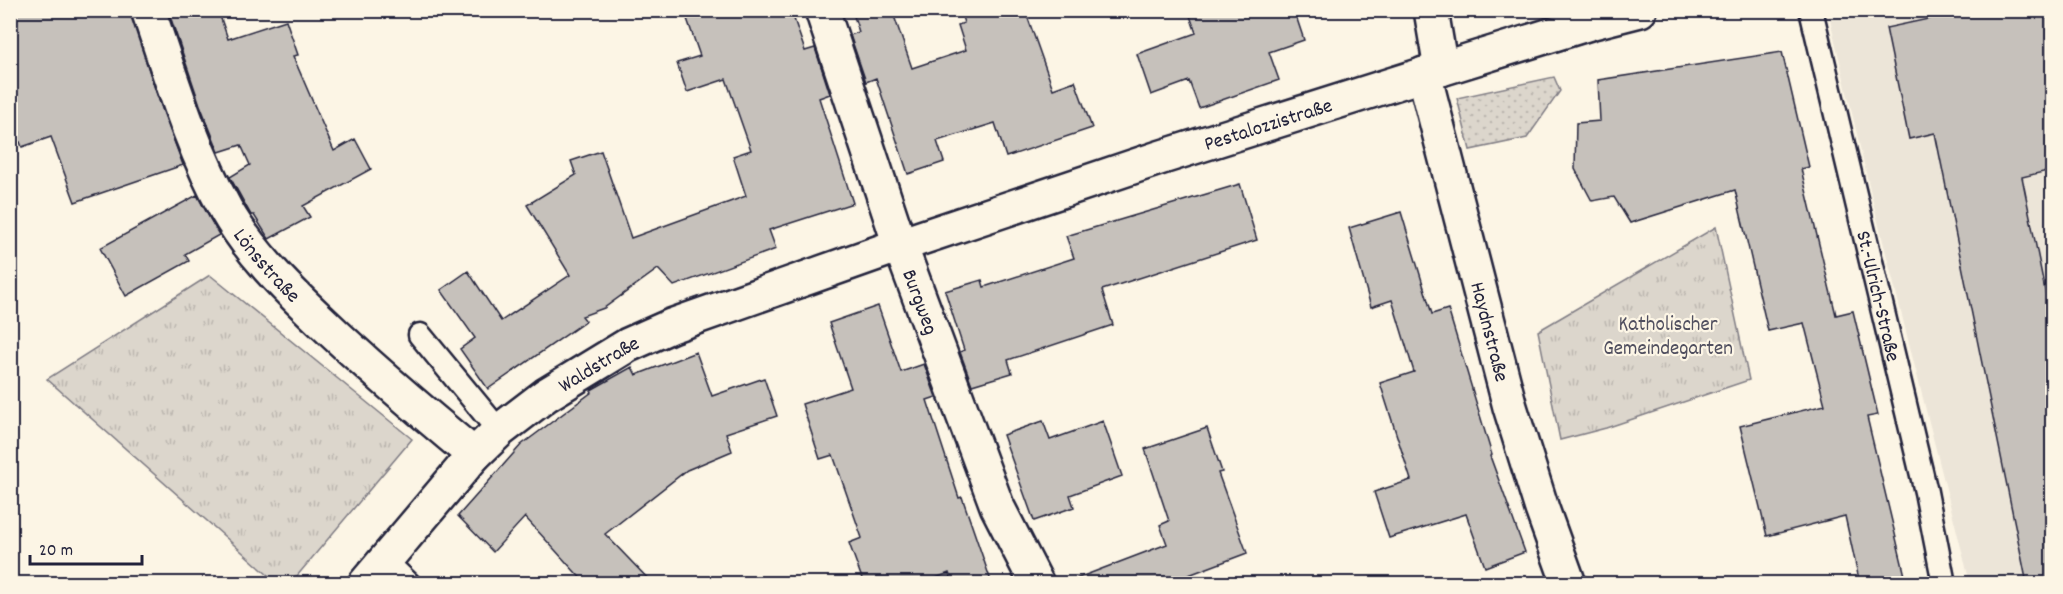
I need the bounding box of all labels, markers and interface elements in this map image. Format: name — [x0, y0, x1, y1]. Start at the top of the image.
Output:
street label: Pestalozzistraße — [1201, 92, 1337, 161]
street label: Lönsstraße — [224, 223, 306, 311]
street label: St.-Ulrich-Straße — [1846, 228, 1906, 365]
street label: Burgweg — [892, 266, 944, 340]
street label: Haydnstraße — [1460, 279, 1515, 386]
park label: Katholischer Gemeindegarten — [1603, 311, 1733, 365]
street label: Waldstraße — [554, 330, 645, 402]
scale bar — [30, 528, 142, 566]
text: 20 m — [39, 539, 73, 564]

